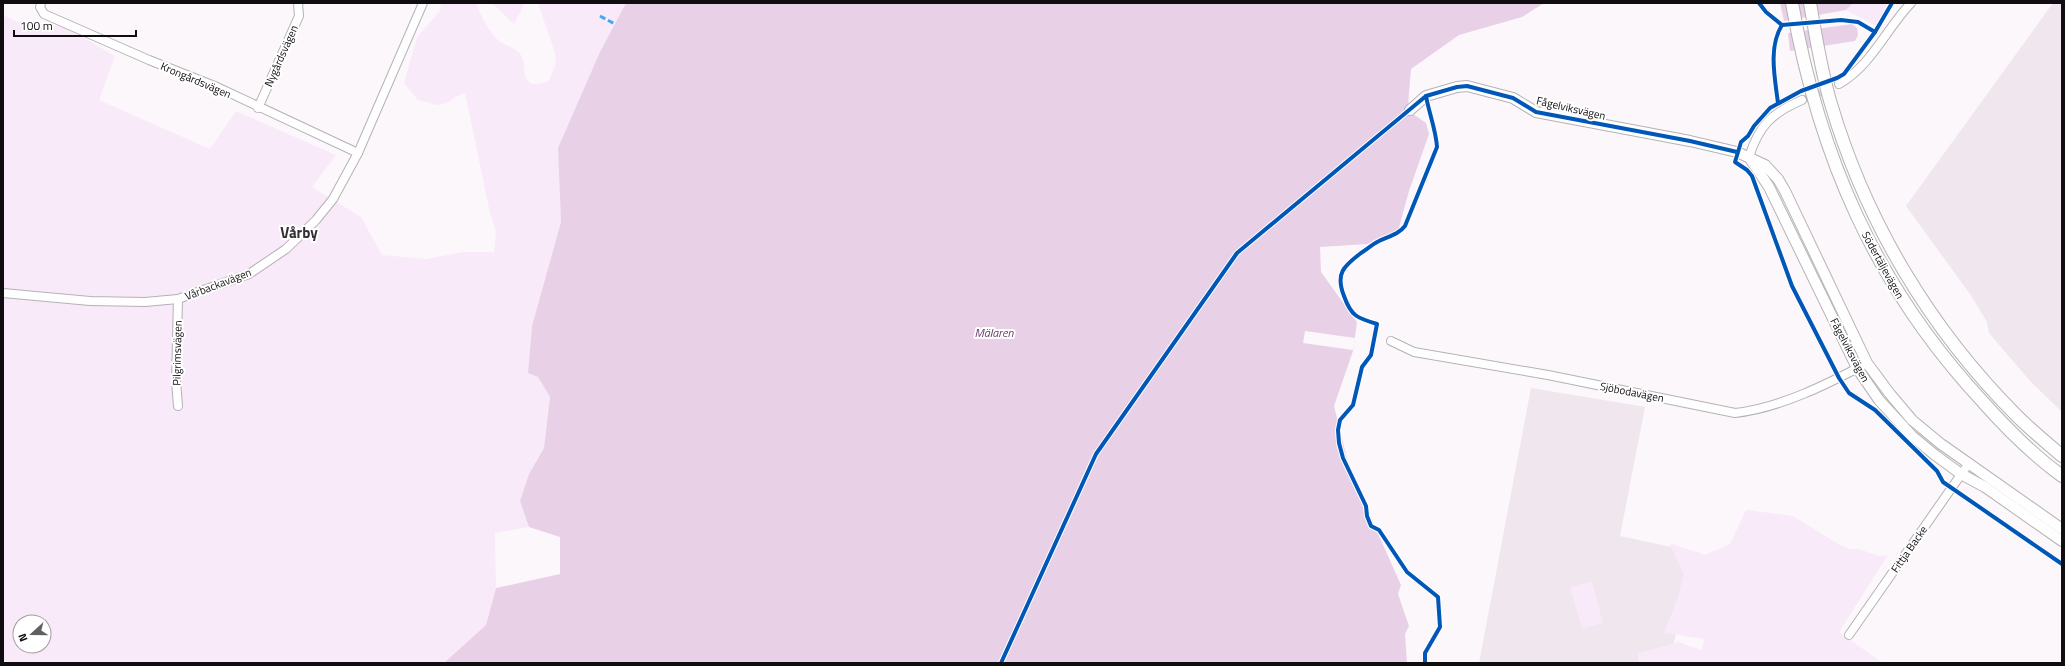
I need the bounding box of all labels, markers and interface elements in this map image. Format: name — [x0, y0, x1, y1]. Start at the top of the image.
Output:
scale bar — [14, 12, 136, 38]
text: 100 m — [20, 16, 53, 35]
street label: Nygårdsvägen — [260, 22, 302, 89]
street label: Krongårdsvägen — [158, 58, 234, 102]
street label: Fågelviksvägen — [1535, 92, 1607, 124]
district label: Vårby — [280, 221, 318, 244]
street label: Södertäljevägen — [1858, 229, 1908, 302]
street label: Vårbackavägen — [182, 264, 254, 304]
street label: Fågelviksvägen — [1826, 315, 1874, 385]
street label: Pilgrimsvägen — [168, 320, 186, 386]
water label: Mälaren — [974, 323, 1015, 342]
street label: Sjöbodavägen — [1599, 378, 1665, 406]
street label: Fittja Backe — [1887, 522, 1931, 576]
north arrow — [12, 614, 52, 654]
text: N — [14, 631, 31, 644]

